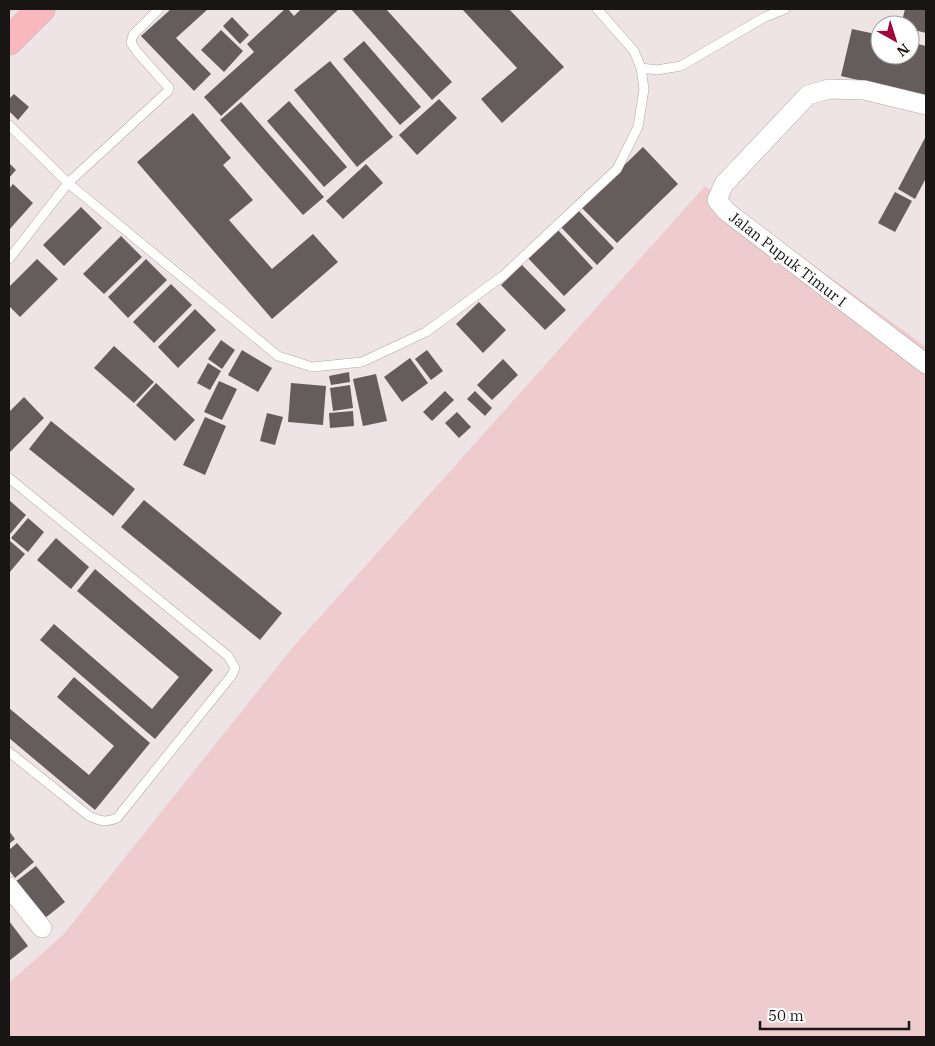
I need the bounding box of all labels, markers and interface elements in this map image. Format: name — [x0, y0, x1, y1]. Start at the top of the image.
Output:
north arrow — [870, 15, 920, 65]
text: N — [893, 40, 913, 61]
street label: Jalan Pupuk Timur I — [726, 207, 850, 311]
scale bar — [760, 998, 909, 1030]
text: 50 m — [768, 1006, 804, 1025]

